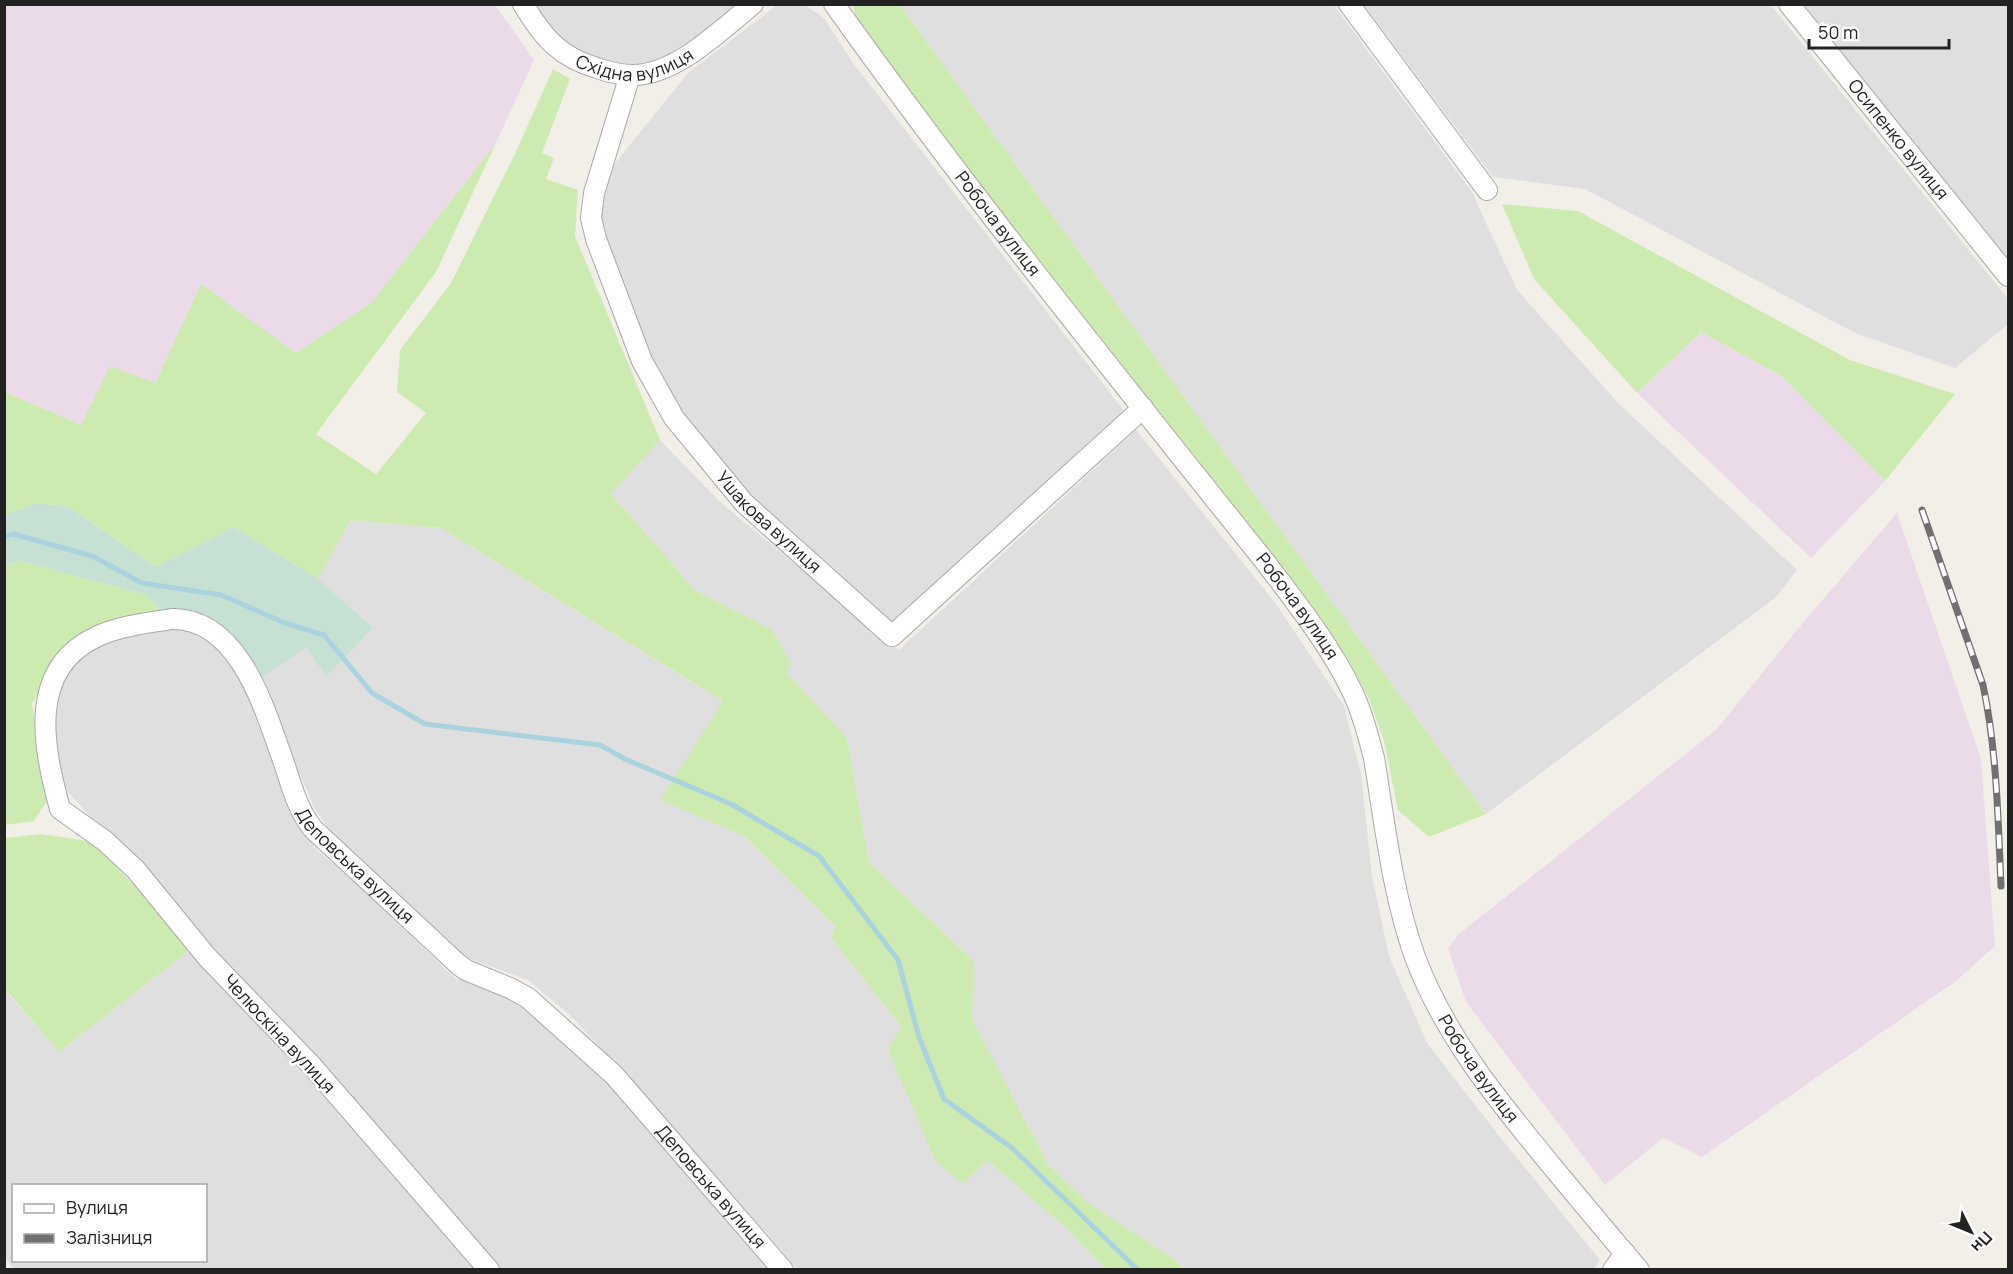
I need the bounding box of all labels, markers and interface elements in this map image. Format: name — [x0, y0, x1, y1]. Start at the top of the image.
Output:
scale bar — [1809, 12, 1948, 50]
text: 50 m — [1818, 20, 1858, 44]
street label: Східна вулиця — [572, 42, 697, 86]
street label: Осипенко вулиця — [1843, 74, 1955, 204]
street label: Робоча вулиця — [950, 166, 1047, 281]
street label: Ушакова вулиця — [711, 466, 827, 578]
street label: Робоча вулиця — [1251, 547, 1345, 664]
street label: Деповська вулиця — [291, 803, 420, 928]
street label: Челюскіна вулиця — [218, 969, 341, 1098]
street label: Робоча вулиця — [1433, 1010, 1525, 1127]
street label: Деповська вулиця — [651, 1119, 772, 1253]
legend — [12, 1184, 207, 1262]
text: Вулиця — [66, 1195, 128, 1219]
north arrow — [1941, 1202, 2001, 1262]
text: Залізниця — [66, 1225, 152, 1249]
text: Пн — [1967, 1227, 1997, 1258]

